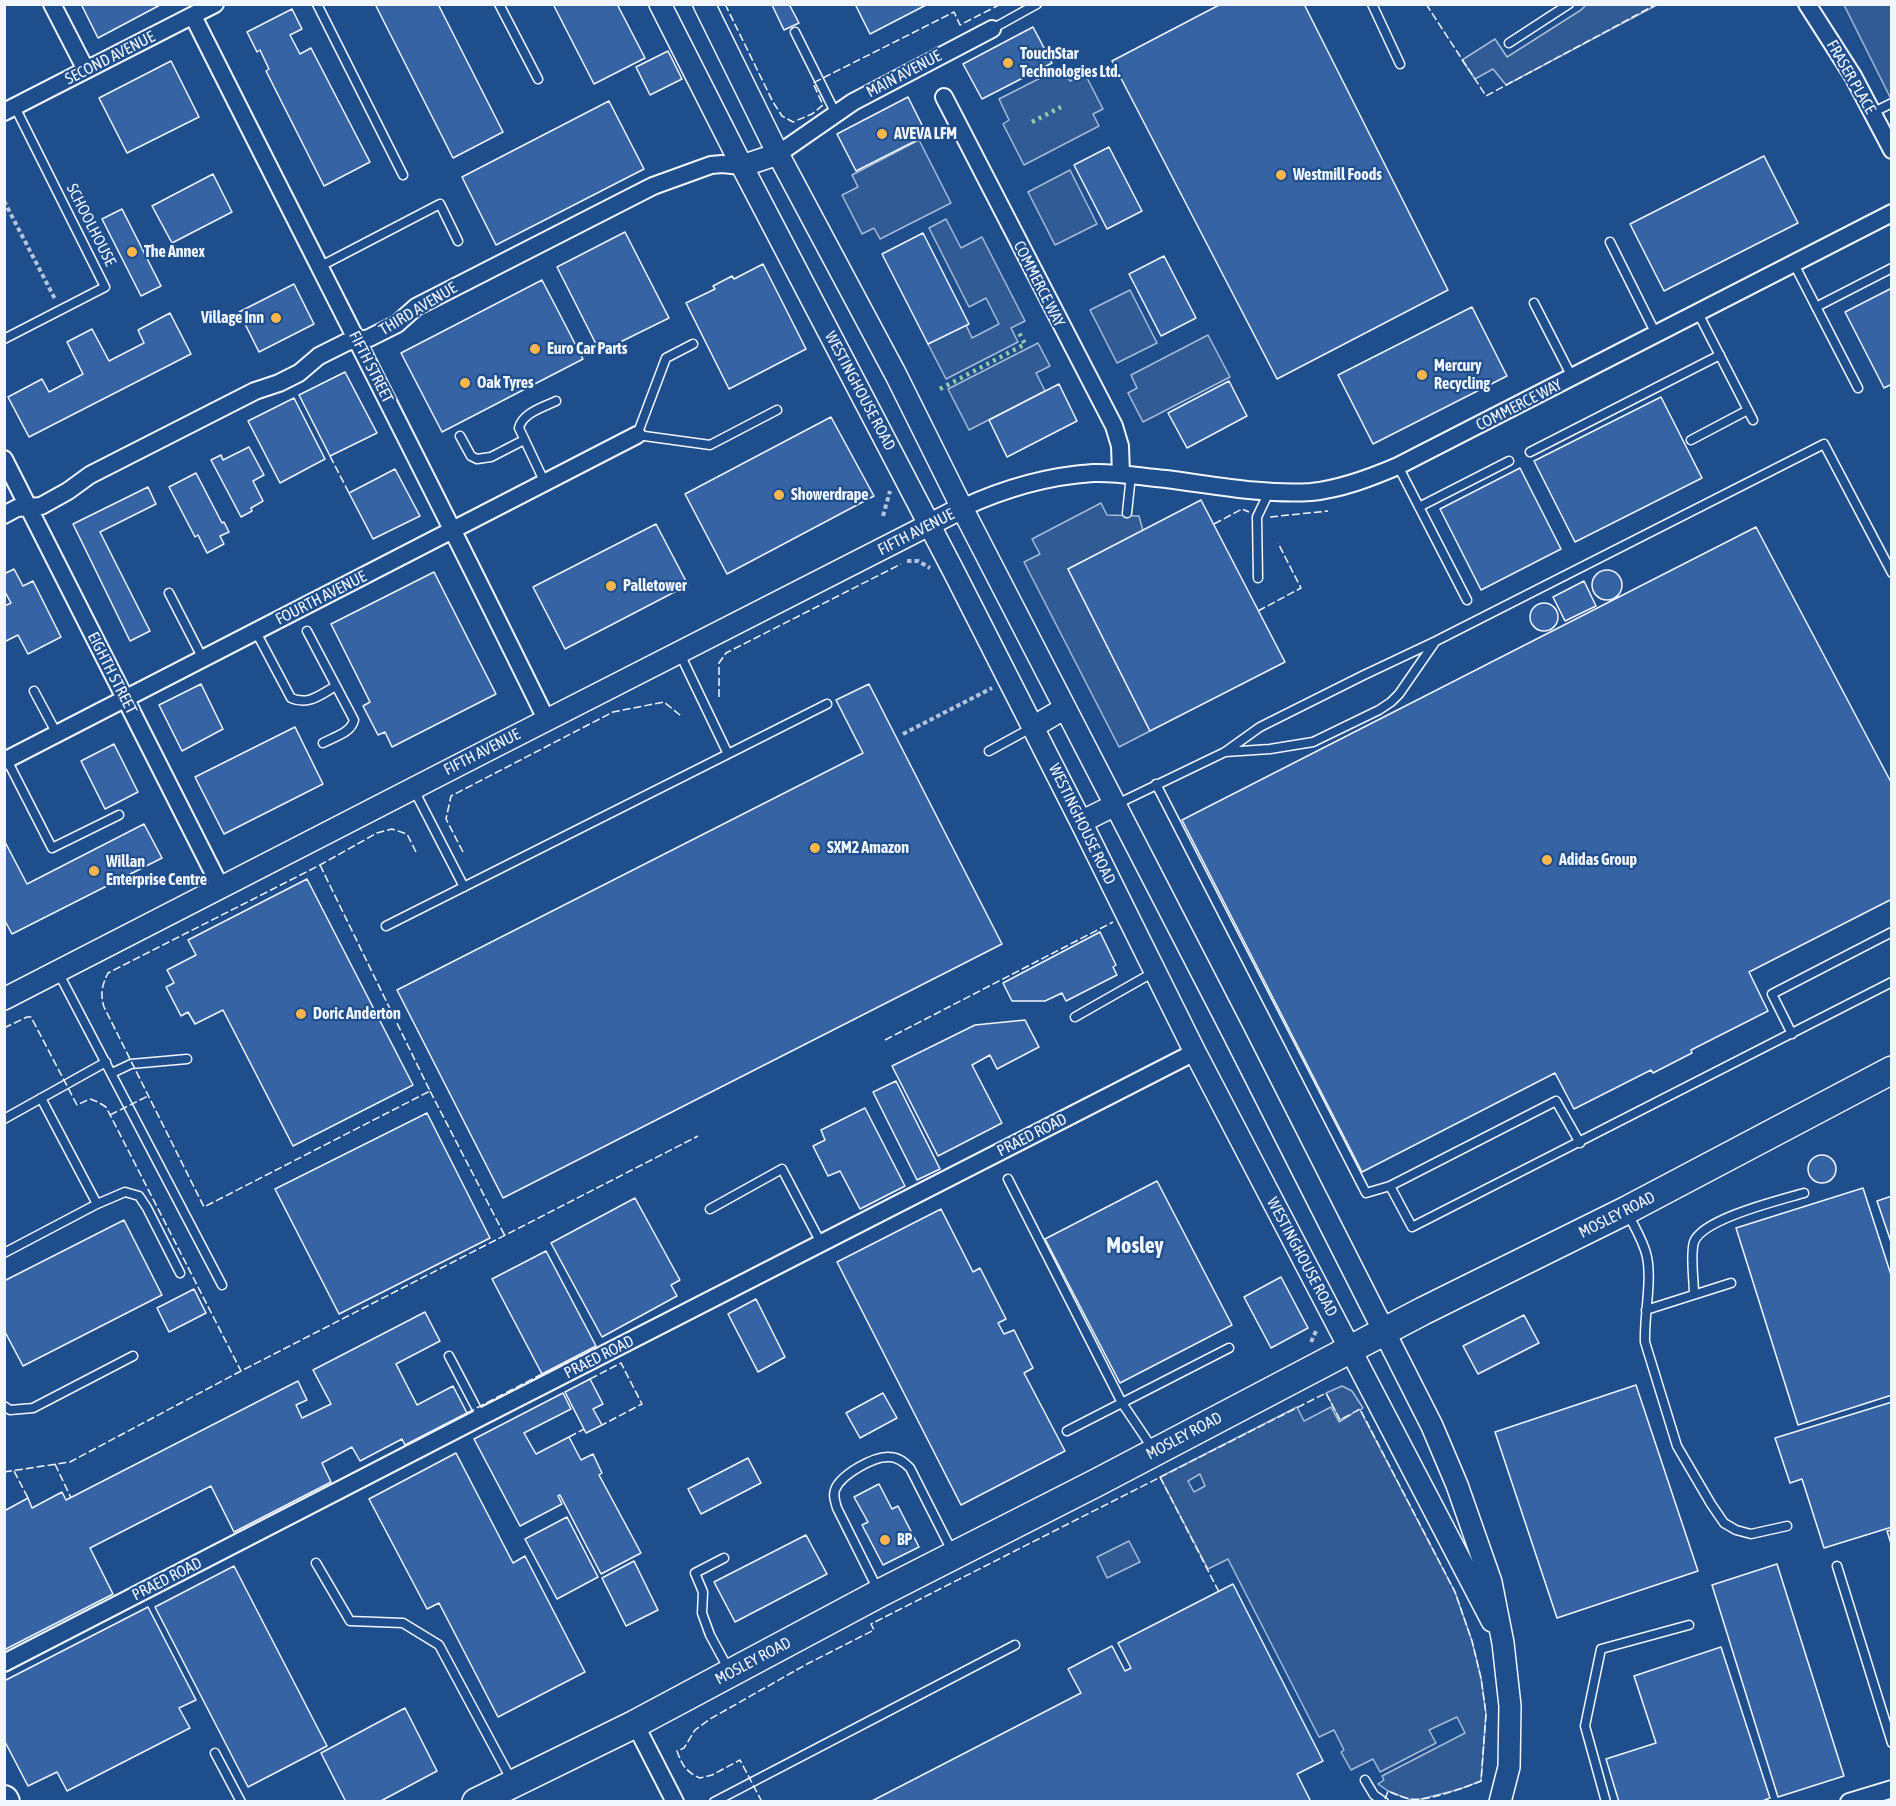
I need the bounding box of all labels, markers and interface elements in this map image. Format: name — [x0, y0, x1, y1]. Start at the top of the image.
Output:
street label: SECOND AVENUE — [62, 27, 158, 89]
street label: FRASER PLACE — [1822, 37, 1880, 117]
place label: TouchStar Technologies Ltd. — [1020, 44, 1121, 82]
street label: MAIN AVENUE — [863, 46, 945, 102]
marker: TouchStar Technologies Ltd. — [1001, 56, 1015, 70]
place label: AVEVA LFM — [894, 124, 957, 144]
marker: AVEVA LFM — [875, 127, 889, 141]
place label: Westmill Foods — [1293, 165, 1382, 185]
marker: Westmill Foods — [1274, 168, 1288, 182]
street label: SCHOOLHOUSE — [62, 181, 120, 269]
street label: COMMERCE WAY — [1009, 238, 1069, 330]
place label: The Annex — [144, 242, 205, 262]
marker: The Annex — [125, 245, 139, 259]
street label: THIRD AVENUE — [376, 278, 460, 340]
place label: Village Inn — [201, 308, 264, 328]
marker: Village Inn — [269, 311, 283, 325]
street label: FIFTH STREET — [345, 328, 397, 406]
street label: WESTINGHOUSE ROAD — [821, 328, 899, 454]
place label: Euro Car Parts — [547, 339, 627, 359]
marker: Euro Car Parts — [528, 342, 542, 356]
place label: Mercury Recycling — [1434, 356, 1490, 394]
marker: Mercury Recycling — [1415, 368, 1429, 382]
place label: Oak Tyres — [477, 373, 534, 393]
street label: COMMERCE WAY — [1473, 375, 1565, 435]
marker: Oak Tyres — [458, 376, 472, 390]
place label: Showerdrape — [791, 485, 868, 505]
marker: Showerdrape — [772, 488, 786, 502]
street label: FIFTH AVENUE — [875, 505, 957, 559]
street label: FOURTH AVENUE — [272, 567, 370, 629]
place label: Palletower — [623, 576, 687, 596]
marker: Palletower — [604, 579, 618, 593]
street label: EIGHTH STREET — [83, 629, 141, 717]
street label: FIFTH AVENUE — [441, 725, 523, 779]
street label: WESTINGHOUSE ROAD — [1044, 760, 1120, 888]
place label: SXM2 Amazon — [827, 838, 909, 858]
marker: SXM2 Amazon — [808, 841, 822, 855]
place label: Adidas Group — [1559, 850, 1637, 870]
place label: Willan Enterprise Centre — [106, 852, 207, 890]
marker: Adidas Group — [1540, 853, 1554, 867]
marker: Willan Enterprise Centre — [87, 864, 101, 878]
place label: Doric Anderton — [313, 1004, 401, 1024]
marker: Doric Anderton — [294, 1007, 308, 1021]
street label: PRAED ROAD — [994, 1109, 1070, 1161]
street label: MOSLEY ROAD — [1576, 1188, 1658, 1242]
street label: WESTINGHOUSE ROAD — [1263, 1194, 1341, 1320]
district label: Mosley — [1106, 1233, 1164, 1259]
street label: PRAED ROAD — [561, 1331, 637, 1383]
street label: MOSLEY ROAD — [1143, 1408, 1225, 1464]
place label: BP — [897, 1530, 912, 1550]
marker: BP — [878, 1533, 892, 1547]
street label: PRAED ROAD — [129, 1553, 205, 1605]
street label: MOSLEY ROAD — [712, 1633, 794, 1689]

